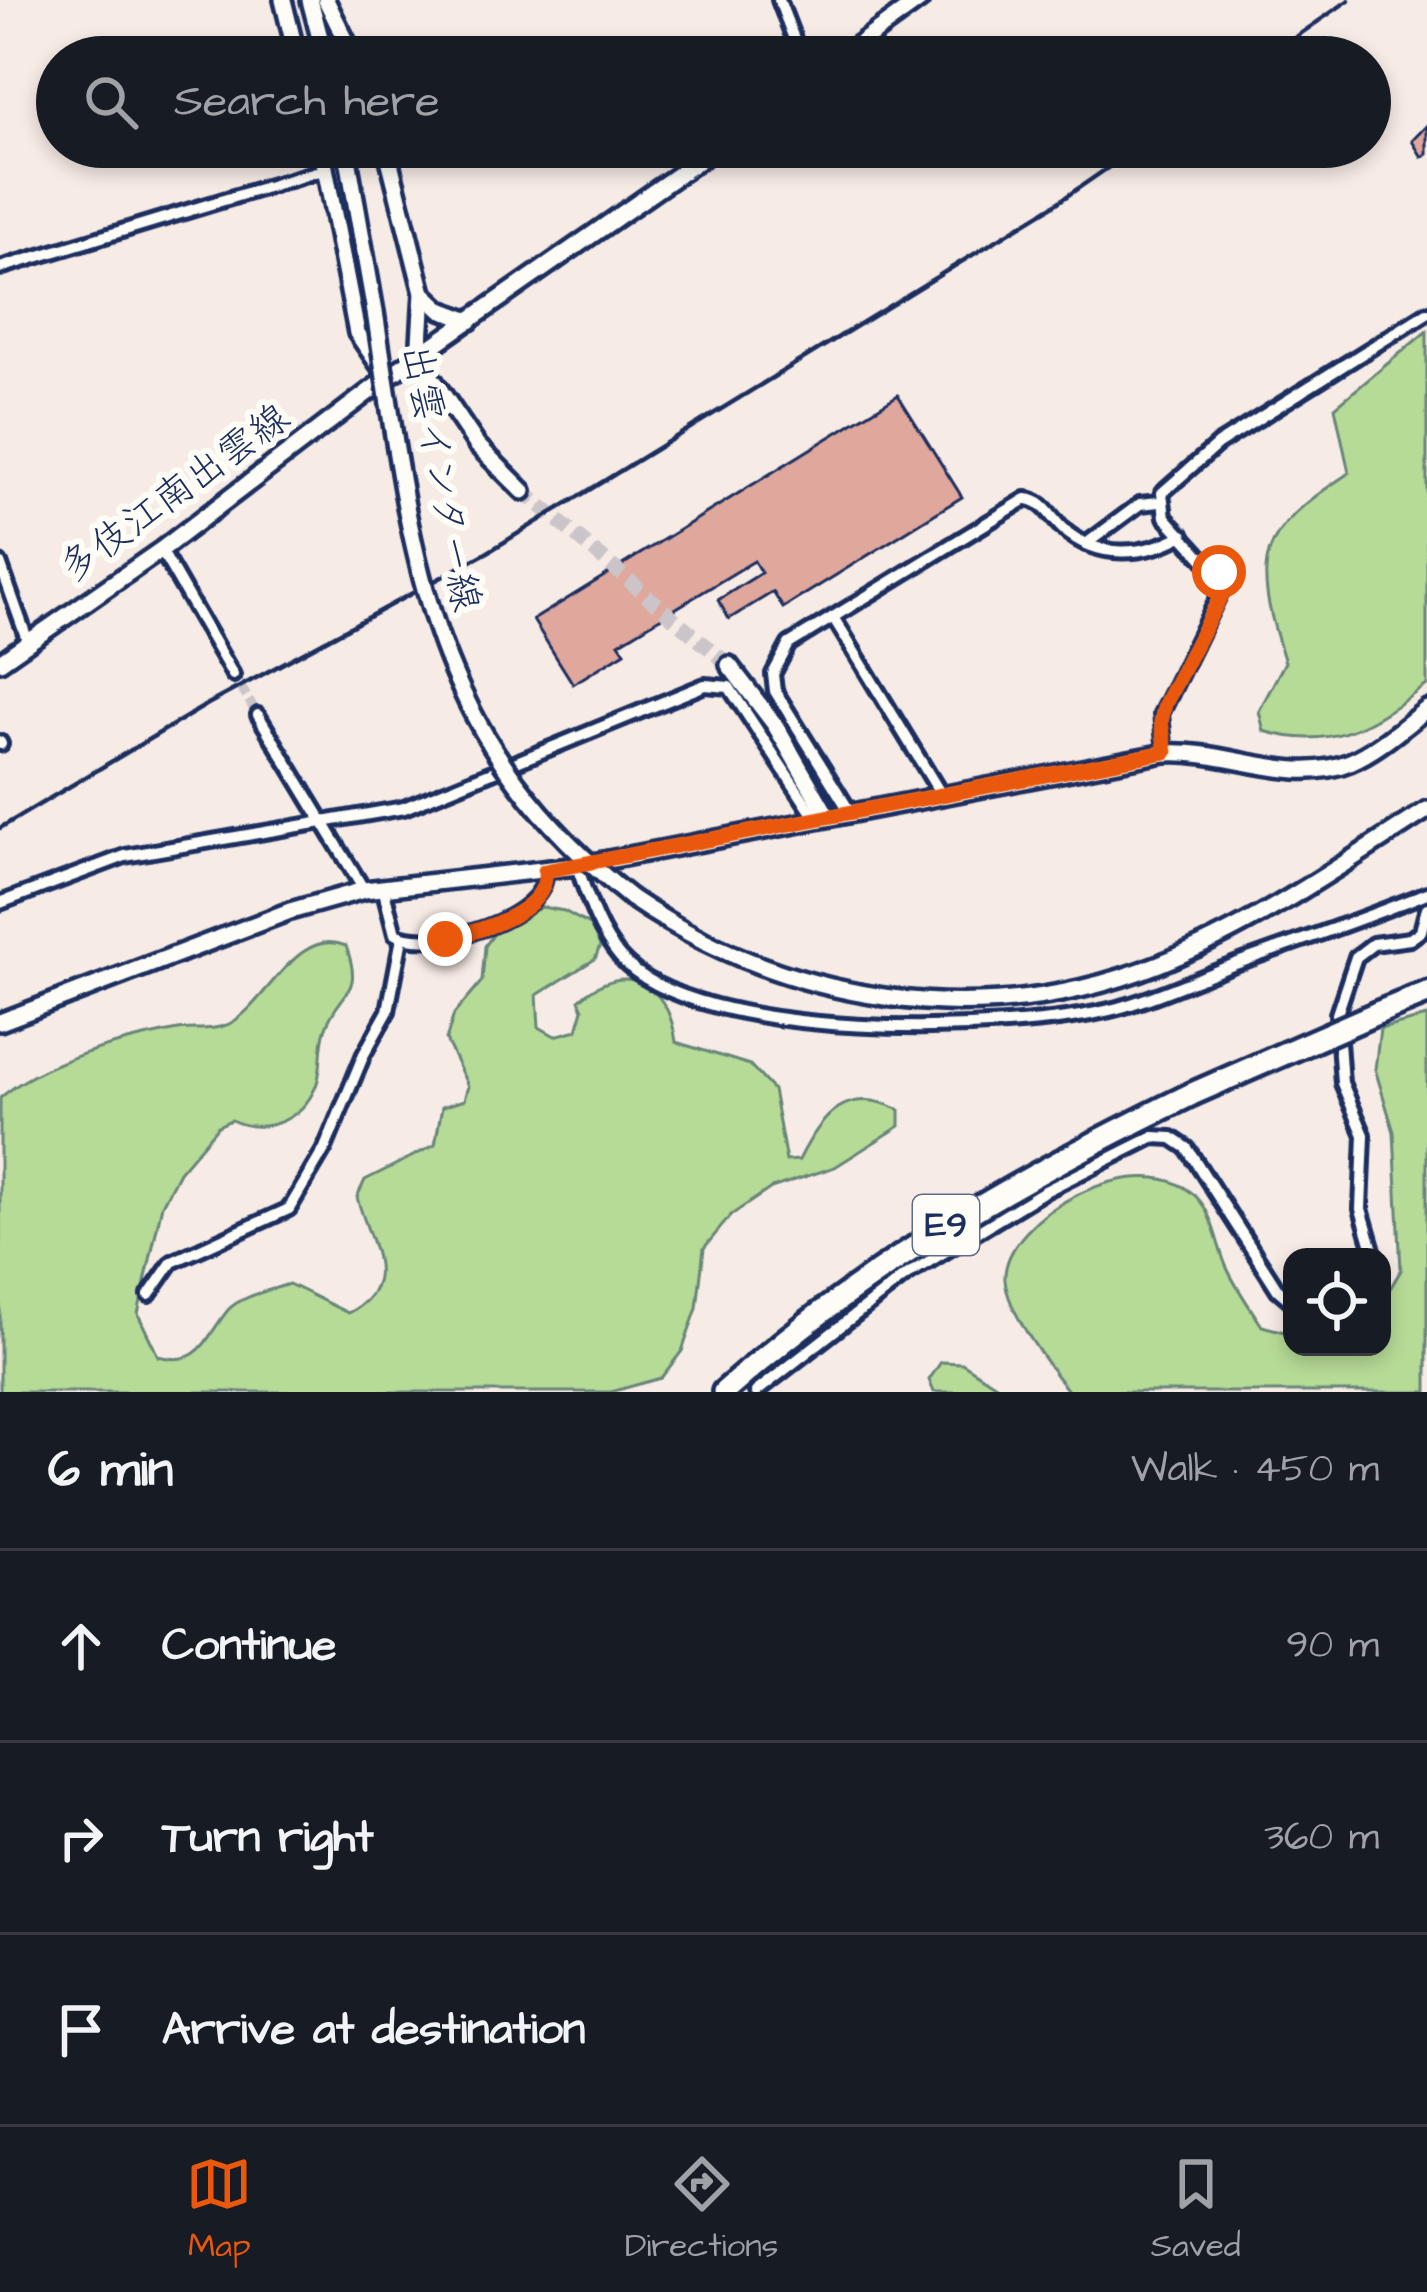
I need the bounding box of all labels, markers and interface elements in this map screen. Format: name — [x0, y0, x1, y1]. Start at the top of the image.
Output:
search box — [36, 36, 1391, 168]
icon: search — [78, 69, 144, 135]
text: Search here — [174, 71, 440, 133]
street label: 出雲インター線 — [388, 340, 492, 616]
street label: 多伎江南出雲線 — [49, 392, 301, 596]
route start — [1192, 545, 1246, 599]
route end — [418, 912, 472, 966]
road number: E9 — [913, 1195, 979, 1255]
map controls — [1283, 1248, 1391, 1356]
button: locate — [1283, 1248, 1391, 1356]
text: 6 min — [48, 1435, 173, 1506]
text: Walk · 450 m — [1131, 1443, 1379, 1497]
icon: ahead — [48, 1613, 114, 1679]
text: Continue — [162, 1615, 336, 1677]
text: 90 m — [1286, 1619, 1379, 1673]
icon: right — [48, 1805, 114, 1871]
text: Turn right — [162, 1807, 374, 1869]
text: 360 m — [1264, 1811, 1379, 1865]
icon: arrive — [48, 1997, 114, 2063]
text: Arrive at destination — [162, 1999, 585, 2061]
tab: Map — [186, 2151, 252, 2269]
tab: Directions — [625, 2151, 778, 2269]
tab: Saved — [1151, 2151, 1241, 2269]

